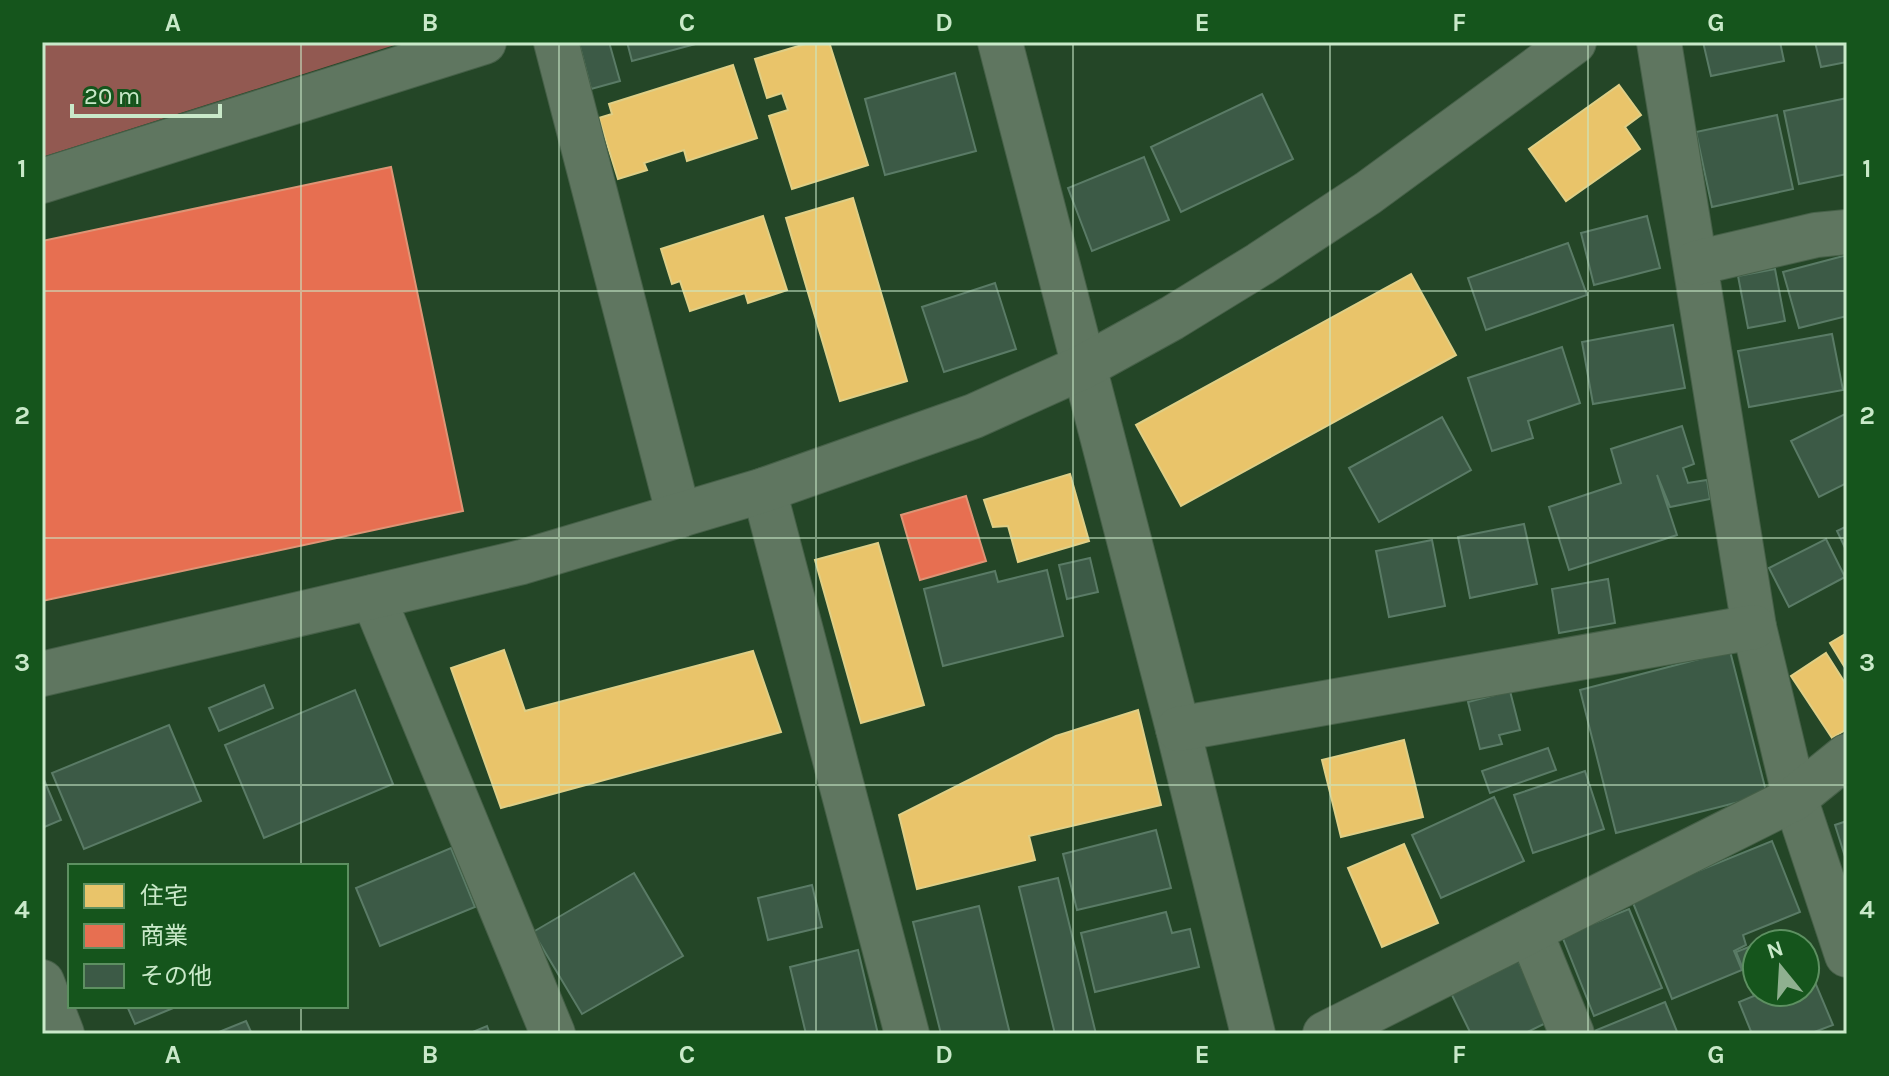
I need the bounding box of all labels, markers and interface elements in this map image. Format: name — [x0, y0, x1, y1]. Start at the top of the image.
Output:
text: A — [165, 7, 181, 38]
text: B — [422, 7, 438, 38]
text: C — [679, 7, 695, 38]
text: D — [935, 7, 953, 38]
text: E — [1194, 7, 1210, 38]
text: F — [1452, 7, 1466, 38]
text: G — [1707, 7, 1725, 38]
scale bar — [72, 68, 220, 118]
text: 20 m — [84, 82, 140, 110]
text: 1 — [17, 153, 27, 184]
text: 1 — [1862, 153, 1872, 184]
text: 2 — [14, 400, 30, 431]
text: 2 — [1859, 400, 1875, 431]
text: 3 — [14, 647, 30, 678]
text: 3 — [1859, 647, 1875, 678]
legend — [68, 864, 348, 1008]
text: 住宅 — [140, 882, 188, 910]
text: 4 — [14, 894, 30, 925]
text: 4 — [1859, 894, 1875, 925]
text: 商業 — [140, 922, 188, 950]
north arrow — [1741, 928, 1821, 1008]
text: N — [1764, 935, 1787, 965]
text: その他 — [140, 962, 212, 990]
text: A — [165, 1039, 181, 1070]
text: B — [422, 1039, 438, 1070]
text: C — [679, 1039, 695, 1070]
text: D — [935, 1039, 953, 1070]
text: E — [1194, 1039, 1210, 1070]
text: F — [1452, 1039, 1466, 1070]
text: G — [1707, 1039, 1725, 1070]

